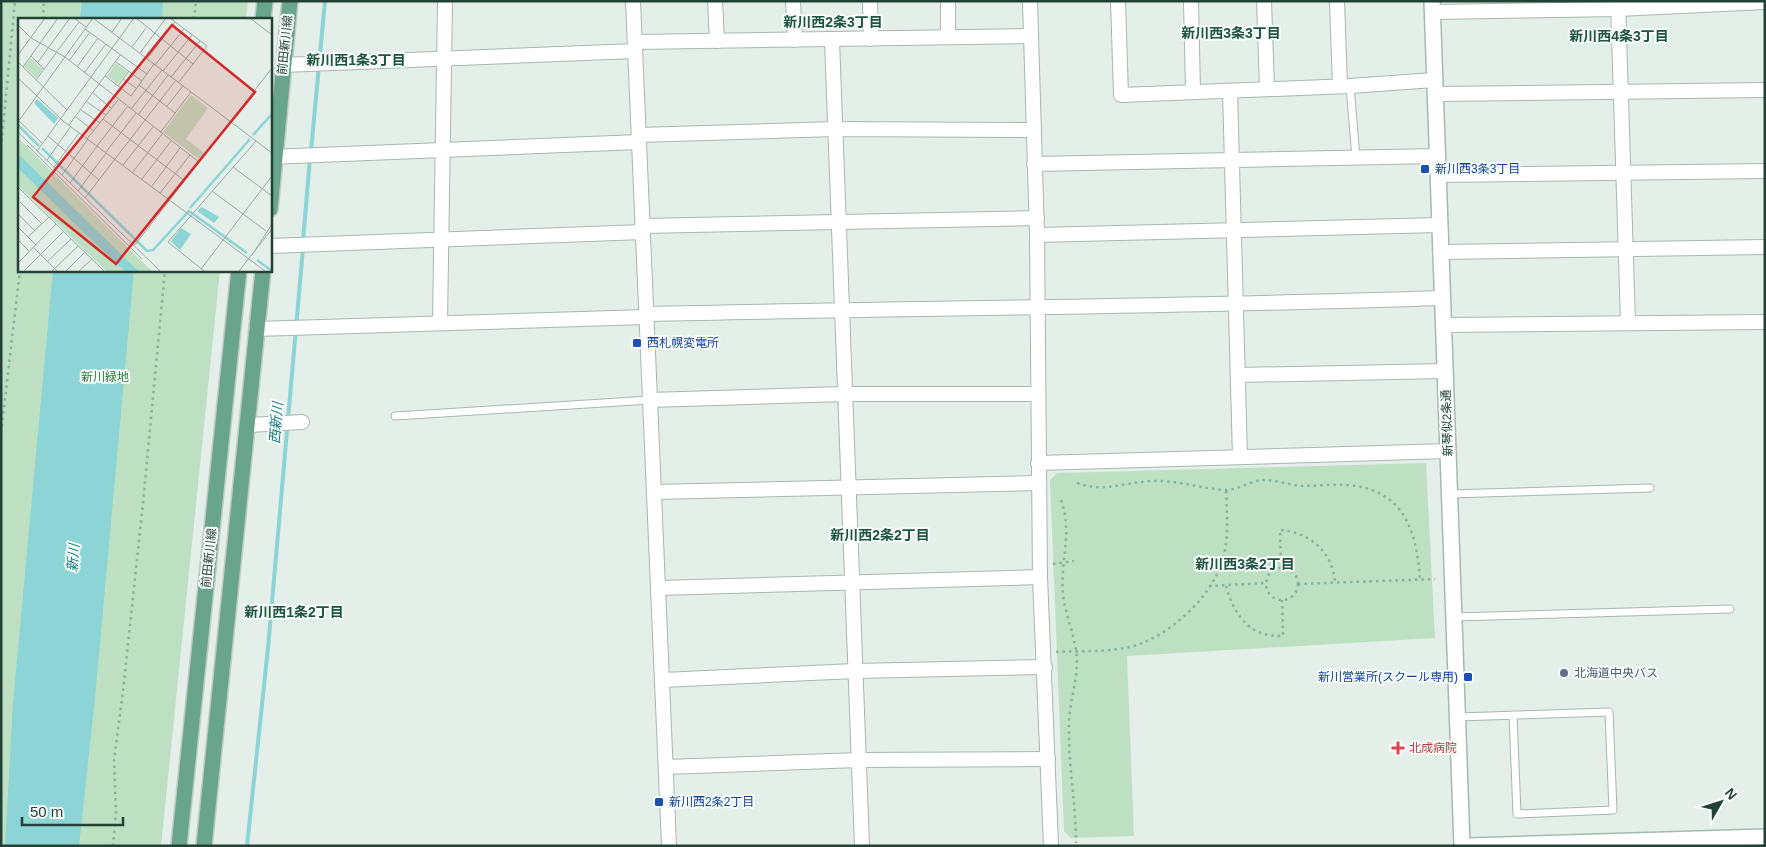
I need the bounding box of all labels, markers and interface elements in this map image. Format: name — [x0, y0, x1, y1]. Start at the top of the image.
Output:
street label: 前田新川線 — [275, 14, 295, 76]
district label: 新川西2条3丁目 — [783, 14, 883, 30]
inset map — [18, 18, 271, 271]
district label: 新川西3条3丁目 — [1181, 25, 1281, 41]
district label: 新川西4条3丁目 — [1569, 28, 1669, 44]
district label: 新川西1条3丁目 — [306, 52, 406, 68]
place label: 新川西3条3丁目 — [1435, 162, 1520, 176]
marker: 新川西3条3丁目 — [1419, 163, 1431, 175]
place label: 西札幌変電所 — [647, 336, 719, 350]
marker: 西札幌変電所 — [631, 337, 643, 349]
park label: 新川緑地 — [81, 370, 129, 384]
street label: 新琴似2条通 — [1439, 389, 1455, 457]
water label: 西新川 — [266, 399, 286, 445]
street label: 前田新川線 — [199, 527, 219, 589]
district label: 新川西2条2丁目 — [830, 527, 930, 543]
water label: 新川 — [64, 541, 82, 573]
district label: 新川西3条2丁目 — [1195, 556, 1295, 572]
district label: 新川西1条2丁目 — [244, 604, 344, 620]
place label: 北海道中央バス — [1574, 666, 1658, 680]
marker: 北海道中央バス — [1558, 667, 1570, 679]
place label: 新川営業所(スクール専用) — [1318, 670, 1458, 684]
marker: 新川営業所(スクール専用) — [1462, 671, 1474, 683]
marker: 北成病院 — [1391, 741, 1405, 755]
place label: 北成病院 — [1409, 741, 1457, 755]
north arrow — [1696, 777, 1746, 827]
text: N — [1722, 785, 1741, 803]
scale bar — [22, 794, 124, 826]
place label: 新川西2条2丁目 — [669, 795, 754, 809]
marker: 新川西2条2丁目 — [653, 796, 665, 808]
text: 50 m — [30, 803, 63, 820]

